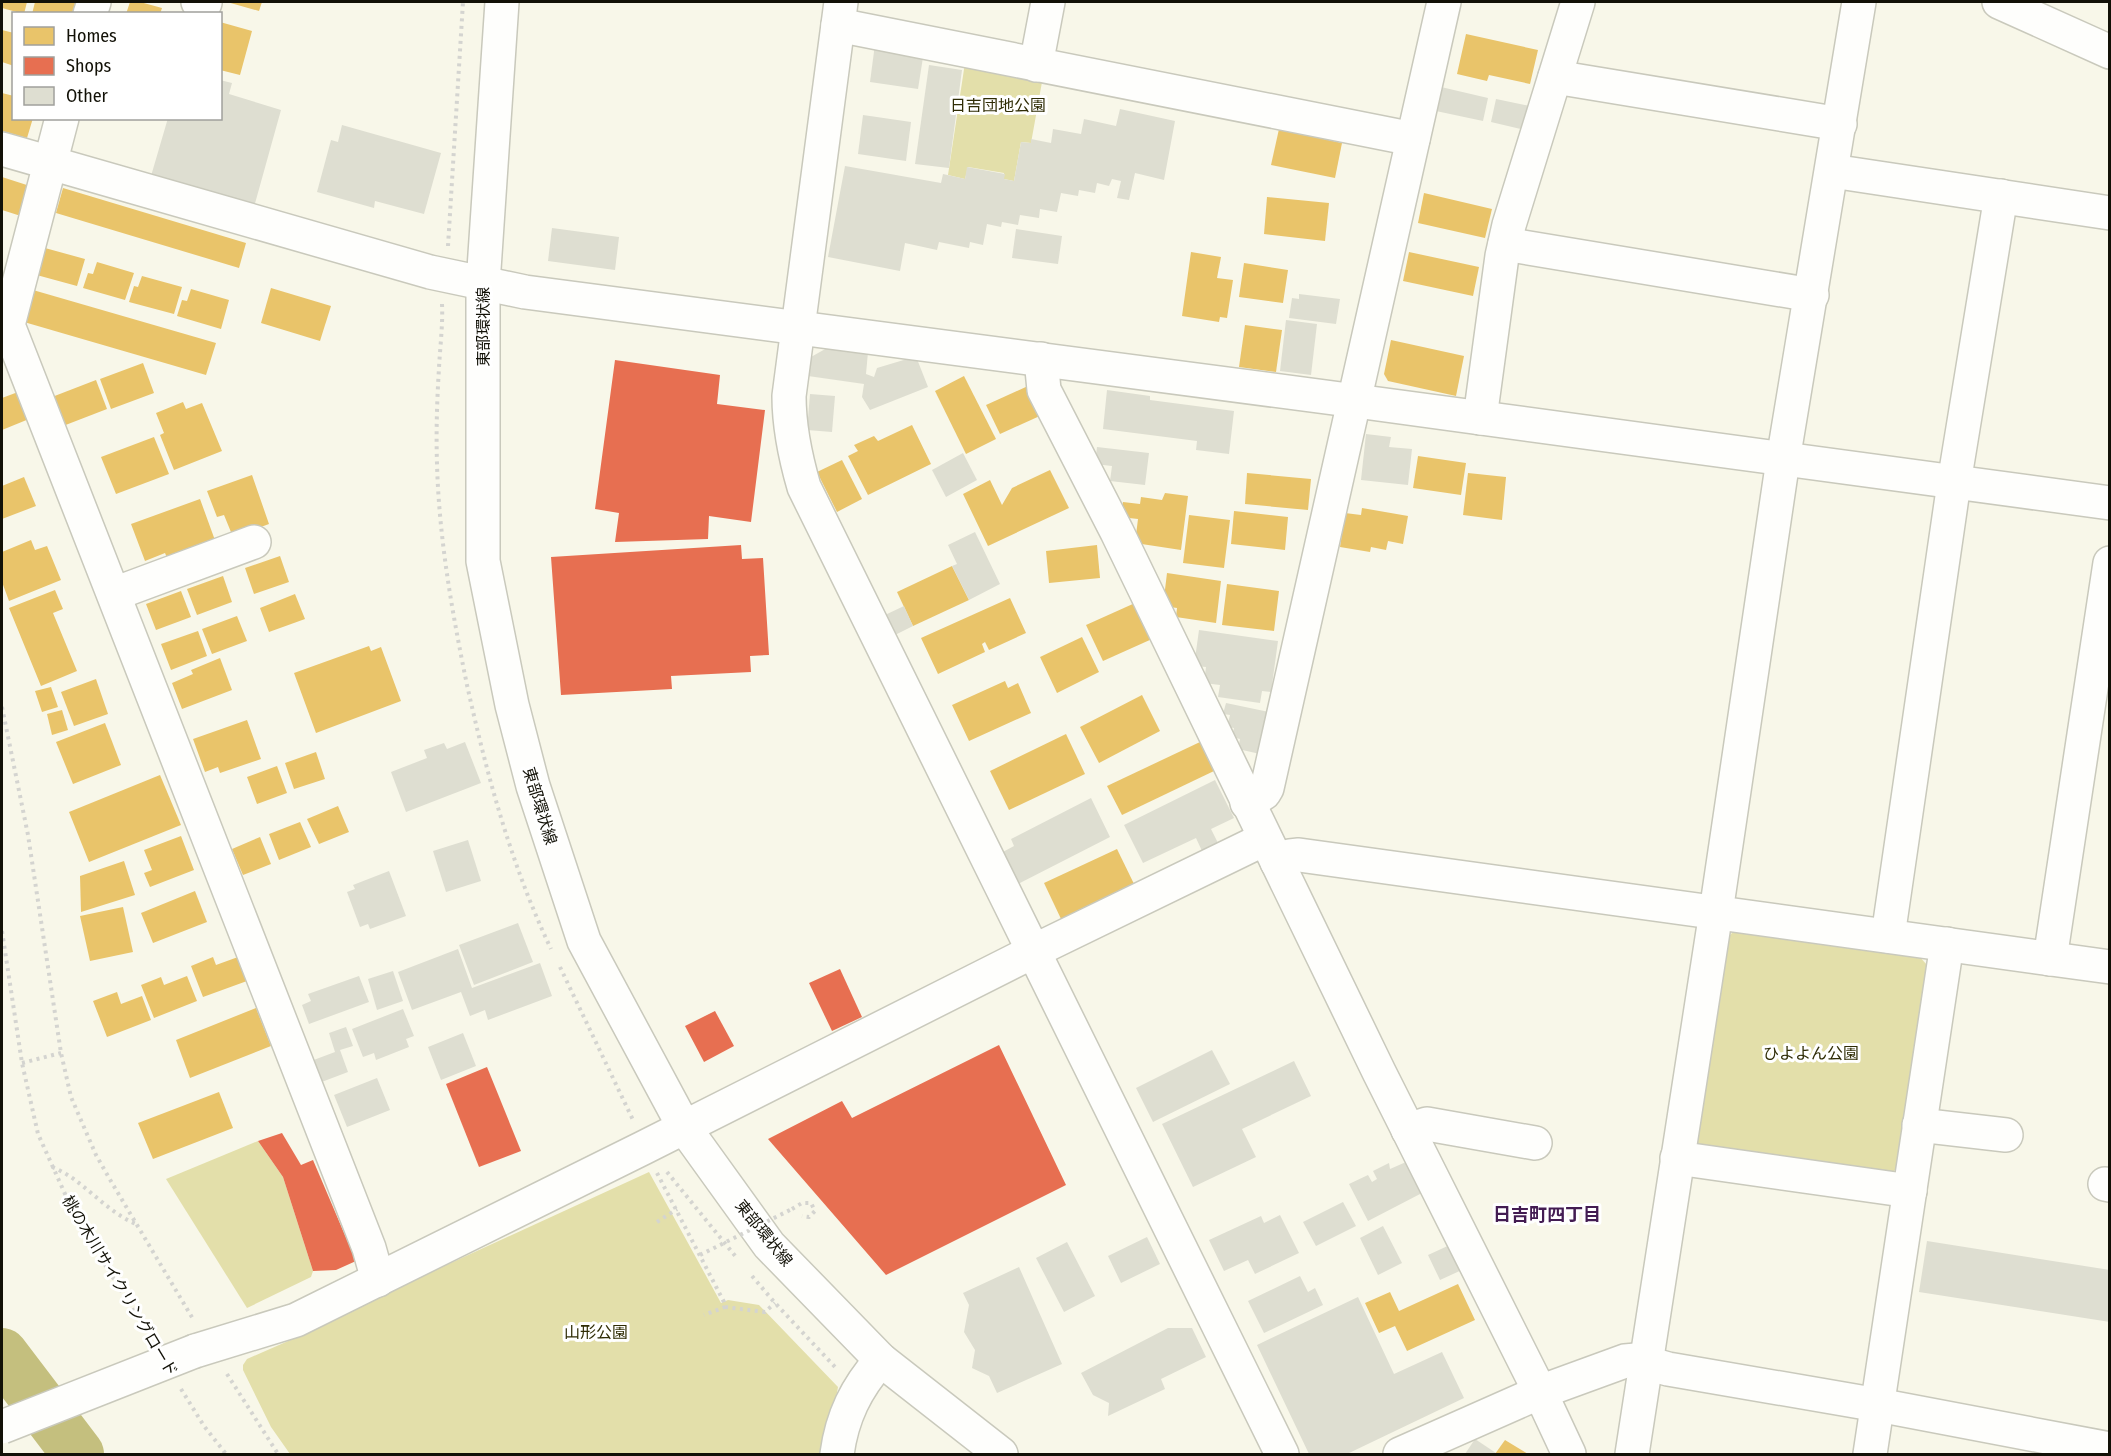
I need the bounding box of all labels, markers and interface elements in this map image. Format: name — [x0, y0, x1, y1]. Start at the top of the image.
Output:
legend — [12, 12, 222, 120]
text: Homes — [66, 25, 117, 47]
text: Shops — [66, 55, 111, 77]
text: Other — [66, 85, 109, 107]
park label: 日吉団地公園 — [950, 96, 1046, 115]
street label: 東部環状線 — [474, 287, 493, 367]
street label: 東部環状線 — [519, 765, 561, 847]
park label: ひよよん公園 — [1763, 1044, 1859, 1063]
street label: 桃の木川サイクリングロード — [58, 1192, 182, 1380]
street label: 東部環状線 — [731, 1196, 797, 1270]
district label: 日吉町四丁目 — [1493, 1204, 1601, 1226]
park label: 山形公園 — [564, 1323, 628, 1342]

